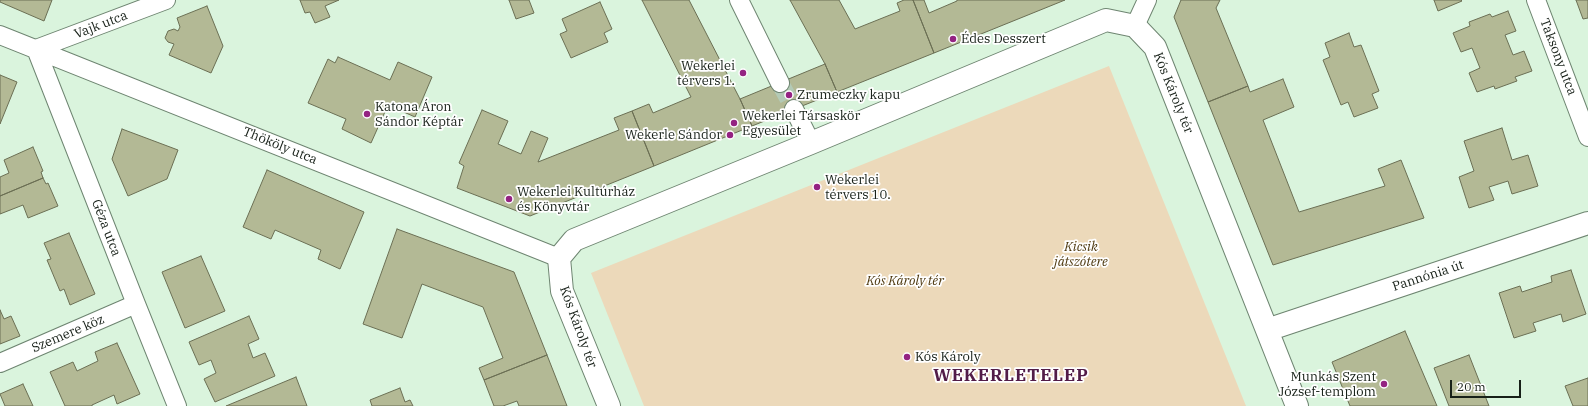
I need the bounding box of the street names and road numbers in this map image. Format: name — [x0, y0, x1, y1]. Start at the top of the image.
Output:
street label: Vajk utca — [72, 8, 130, 42]
street label: Taksony utca — [1536, 16, 1580, 98]
street label: Kós Károly tér — [1150, 50, 1196, 136]
street label: Thököly utca — [240, 124, 320, 168]
street label: Géza utca — [88, 197, 124, 259]
street label: Pannónia út — [1390, 257, 1466, 295]
street label: Kós Károly tér — [556, 284, 600, 370]
street label: Szemere köz — [29, 312, 107, 356]

